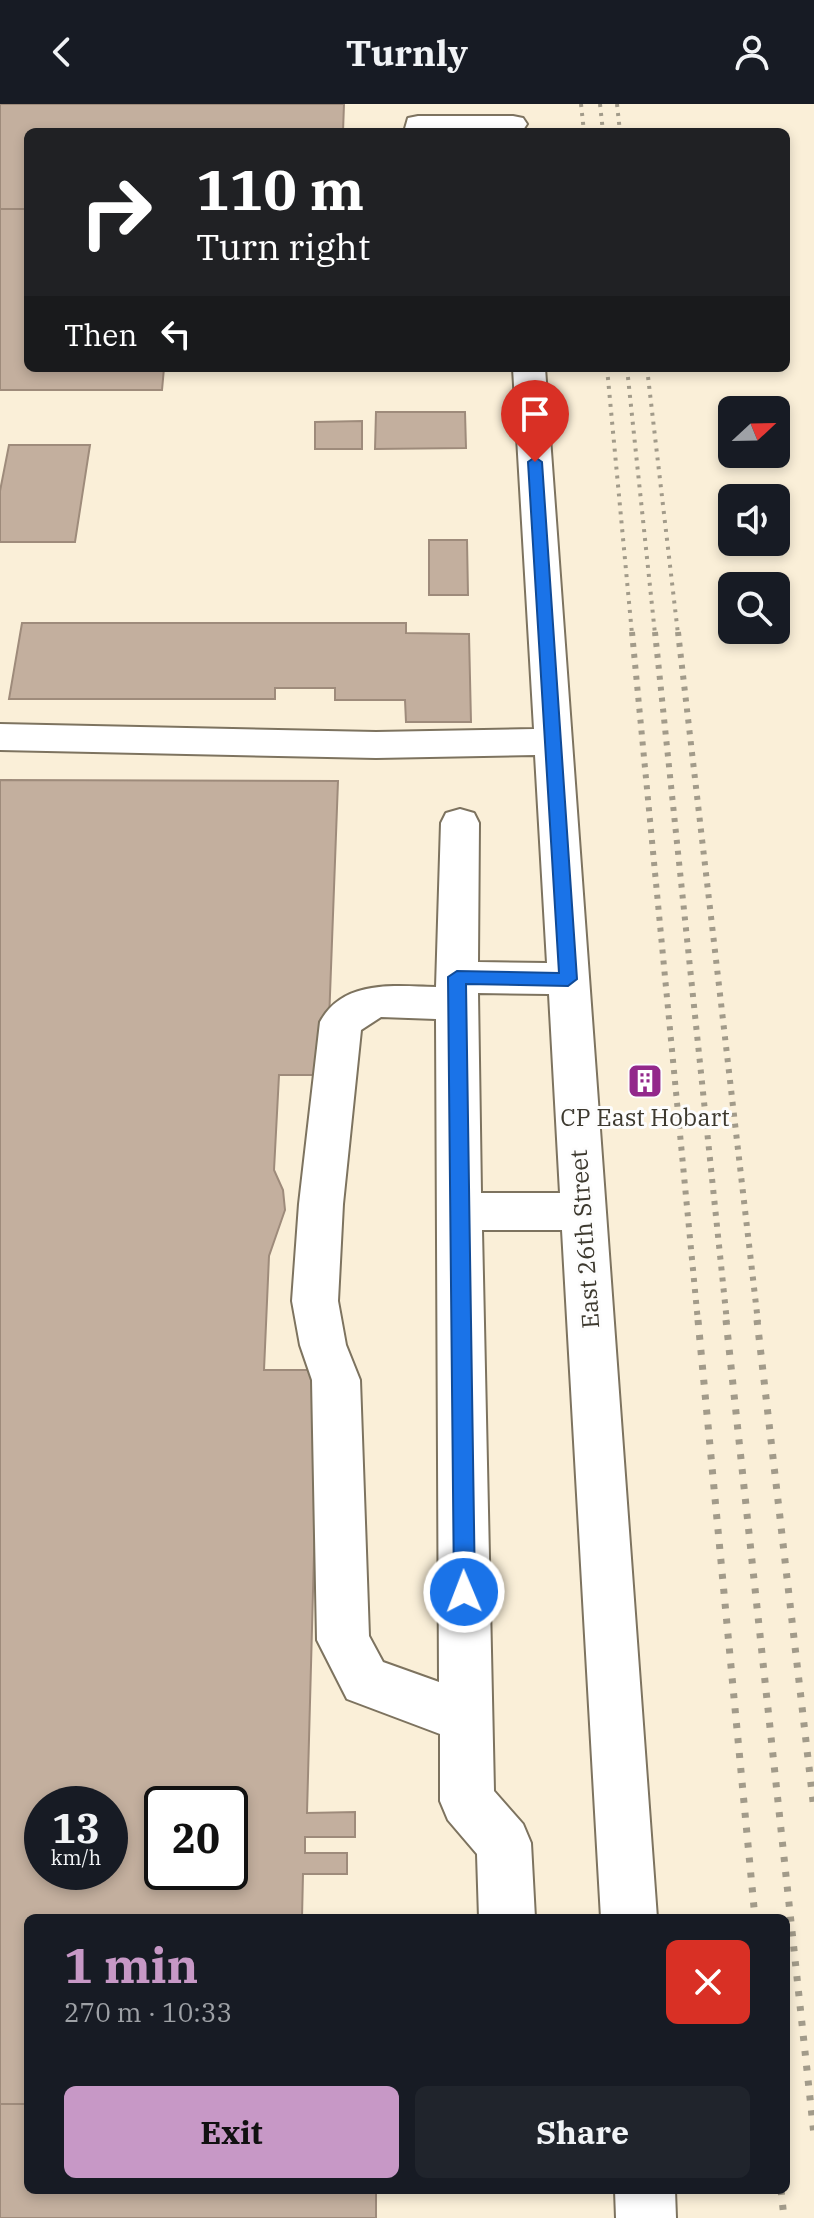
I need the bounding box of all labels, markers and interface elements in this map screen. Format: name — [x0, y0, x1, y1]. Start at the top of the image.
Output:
text: Turnly — [346, 29, 468, 76]
icon: back — [40, 30, 84, 74]
icon: person — [730, 30, 774, 74]
text: 110 m — [196, 153, 364, 225]
icon: right — [64, 160, 168, 264]
text: Turn right — [196, 223, 370, 270]
icon: left — [154, 312, 198, 356]
text: Then — [64, 315, 138, 354]
pin — [501, 380, 569, 462]
icon: arrive — [513, 392, 557, 436]
north arrow — [718, 396, 790, 468]
map controls — [718, 396, 790, 644]
button: sound — [718, 484, 790, 556]
button: search — [718, 572, 790, 644]
building icon: CP East Hobart — [626, 1062, 664, 1100]
place label: CP East Hobart — [560, 1101, 730, 1133]
street label: East 26th Street — [562, 1149, 606, 1330]
position arrow — [422, 1550, 506, 1634]
speed limit sign: 20 — [144, 1786, 248, 1890]
text: 13 — [52, 1802, 100, 1854]
text: km/h — [51, 1844, 101, 1871]
text: 1 min — [64, 1934, 198, 1996]
button: close — [666, 1940, 750, 2024]
text: 270 m · 10:33 — [64, 1995, 232, 2029]
button: Exit — [64, 2086, 399, 2178]
button: Share — [415, 2086, 750, 2178]

